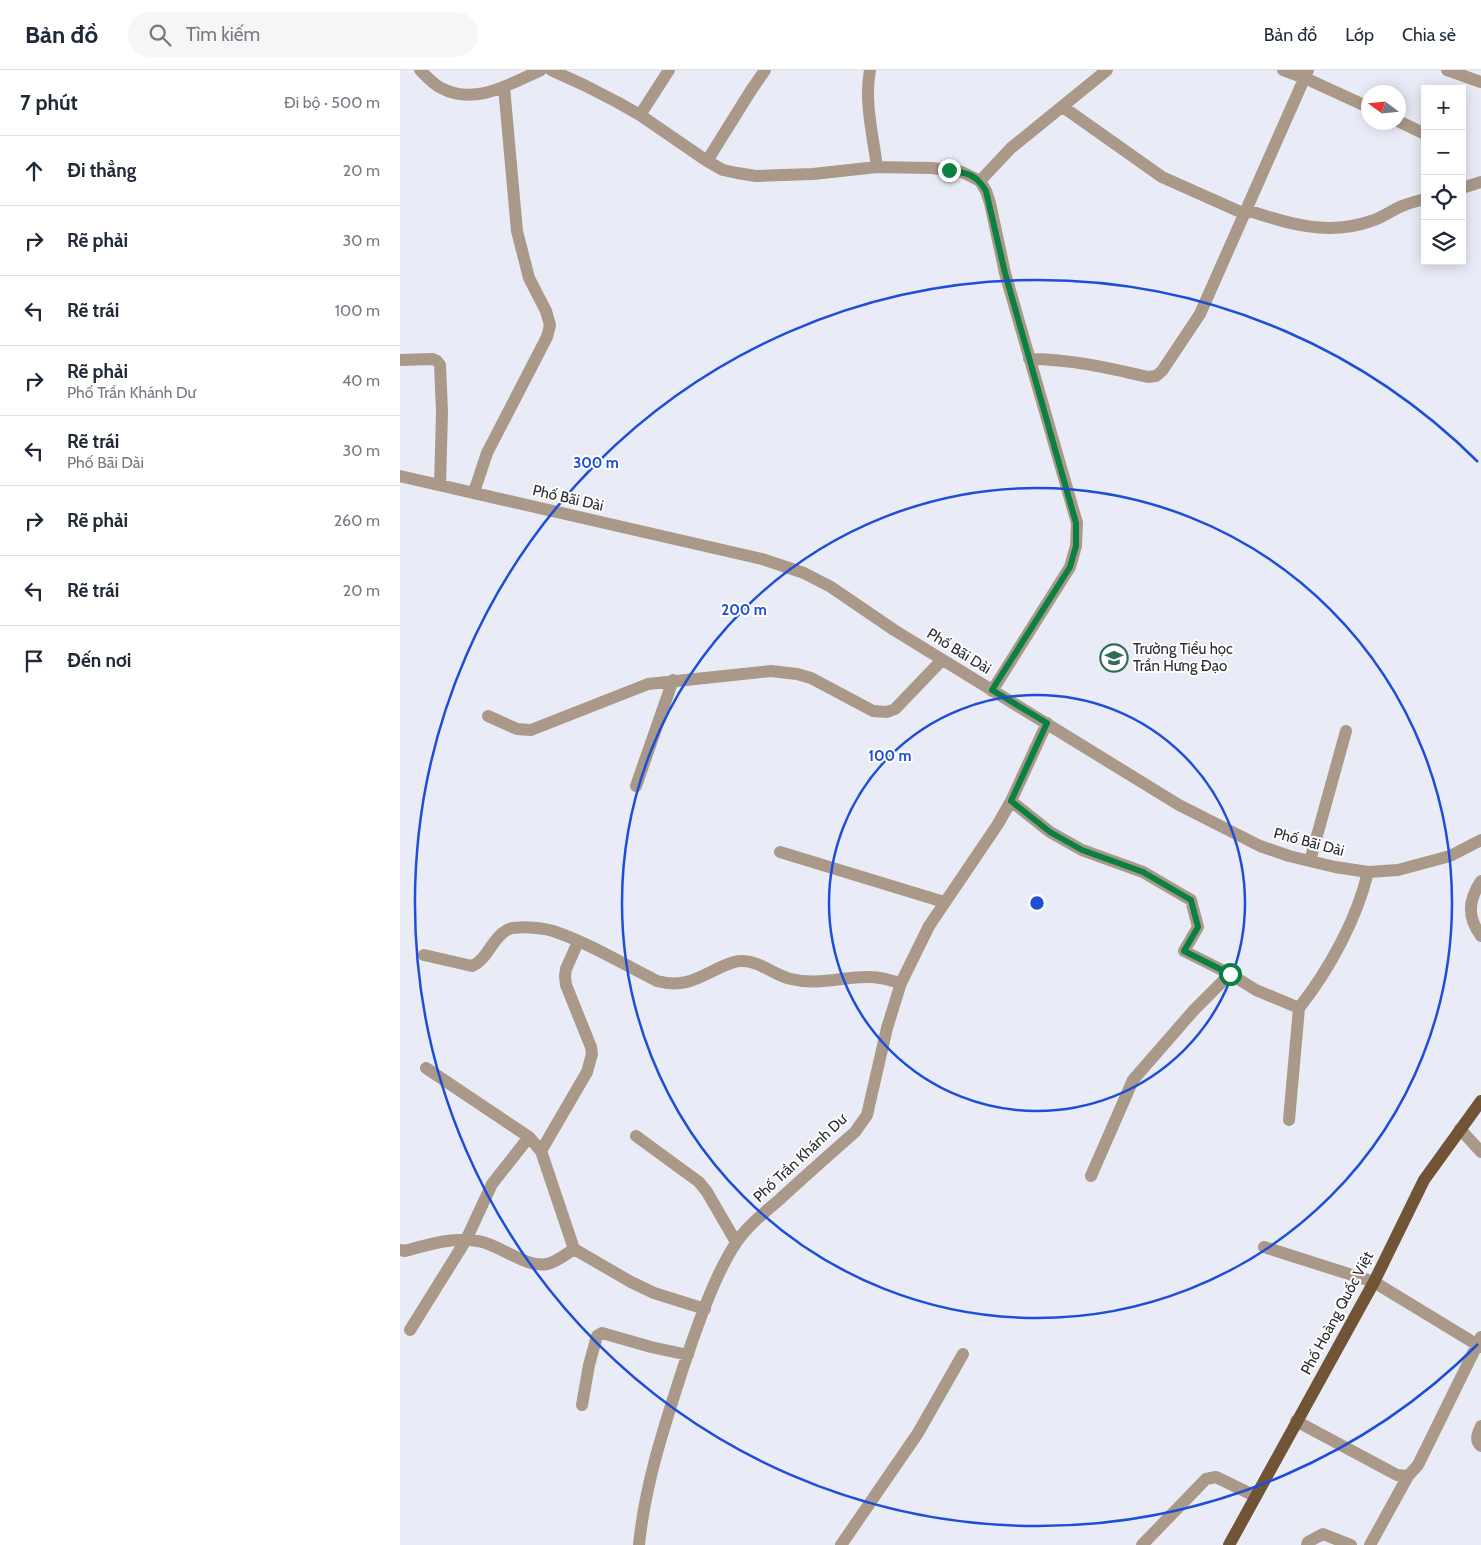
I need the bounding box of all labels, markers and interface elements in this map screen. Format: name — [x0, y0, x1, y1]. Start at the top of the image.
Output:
search box — [128, 12, 478, 57]
text: Bản đồ — [25, 20, 98, 49]
icon: search — [146, 21, 174, 49]
text: Tìm kiếm — [186, 23, 260, 46]
text: Bản đồ — [1264, 24, 1317, 46]
text: Lớp — [1345, 24, 1374, 46]
text: Chia sẻ — [1402, 24, 1456, 46]
north arrow — [1361, 85, 1406, 130]
map controls — [1421, 85, 1466, 265]
button: + — [1421, 85, 1466, 130]
text: 7 phút — [20, 90, 78, 115]
text: Đi bộ · 500 m — [284, 93, 380, 112]
button: − — [1421, 130, 1466, 175]
icon: ahead — [20, 157, 48, 185]
text: Đi thẳng — [67, 159, 136, 182]
route end — [938, 159, 961, 182]
text: 20 m — [343, 161, 380, 180]
button: locate — [1421, 175, 1466, 220]
button: layers — [1421, 220, 1466, 265]
icon: right — [20, 227, 48, 255]
text: Rẽ phải — [67, 229, 128, 252]
text: 30 m — [343, 231, 380, 250]
icon: left — [20, 297, 48, 325]
text: Rẽ trái — [67, 299, 119, 322]
text: 100 m — [335, 301, 380, 320]
text: Rẽ phải — [67, 360, 128, 383]
icon: right — [20, 367, 48, 395]
text: 40 m — [342, 371, 380, 390]
text: Phố Trần Khánh Dư — [67, 383, 196, 402]
text: Rẽ trái — [67, 430, 119, 453]
icon: left — [20, 437, 48, 465]
text: 30 m — [343, 441, 380, 460]
text: Phố Bãi Dài — [67, 453, 144, 472]
text: 300 m — [573, 454, 619, 472]
street label: Phố Bãi Dài — [531, 481, 605, 515]
icon: right — [20, 507, 48, 535]
text: Rẽ phải — [67, 509, 128, 532]
text: 260 m — [334, 511, 380, 530]
icon: left — [20, 577, 48, 605]
text: Rẽ trái — [67, 579, 119, 602]
text: 20 m — [343, 581, 380, 600]
text: 200 m — [721, 601, 767, 619]
street label: Phố Bãi Dài — [924, 624, 994, 678]
place label: Trường Tiểu học Trần Hưng Đạo — [1133, 640, 1233, 675]
school or university icon: Trường Tiểu học Trần Hưng Đạo — [1099, 643, 1129, 673]
icon: arrive — [20, 647, 48, 675]
text: Đến nơi — [67, 649, 131, 672]
text: 100 m — [868, 747, 912, 765]
street label: Phố Bãi Dài — [1272, 824, 1346, 860]
centre of rings — [1028, 894, 1046, 912]
route start — [1219, 963, 1242, 986]
street label: Phố Trần Khánh Dư — [750, 1109, 851, 1206]
street label: Phố Hoàng Quốc Việt — [1297, 1248, 1377, 1378]

